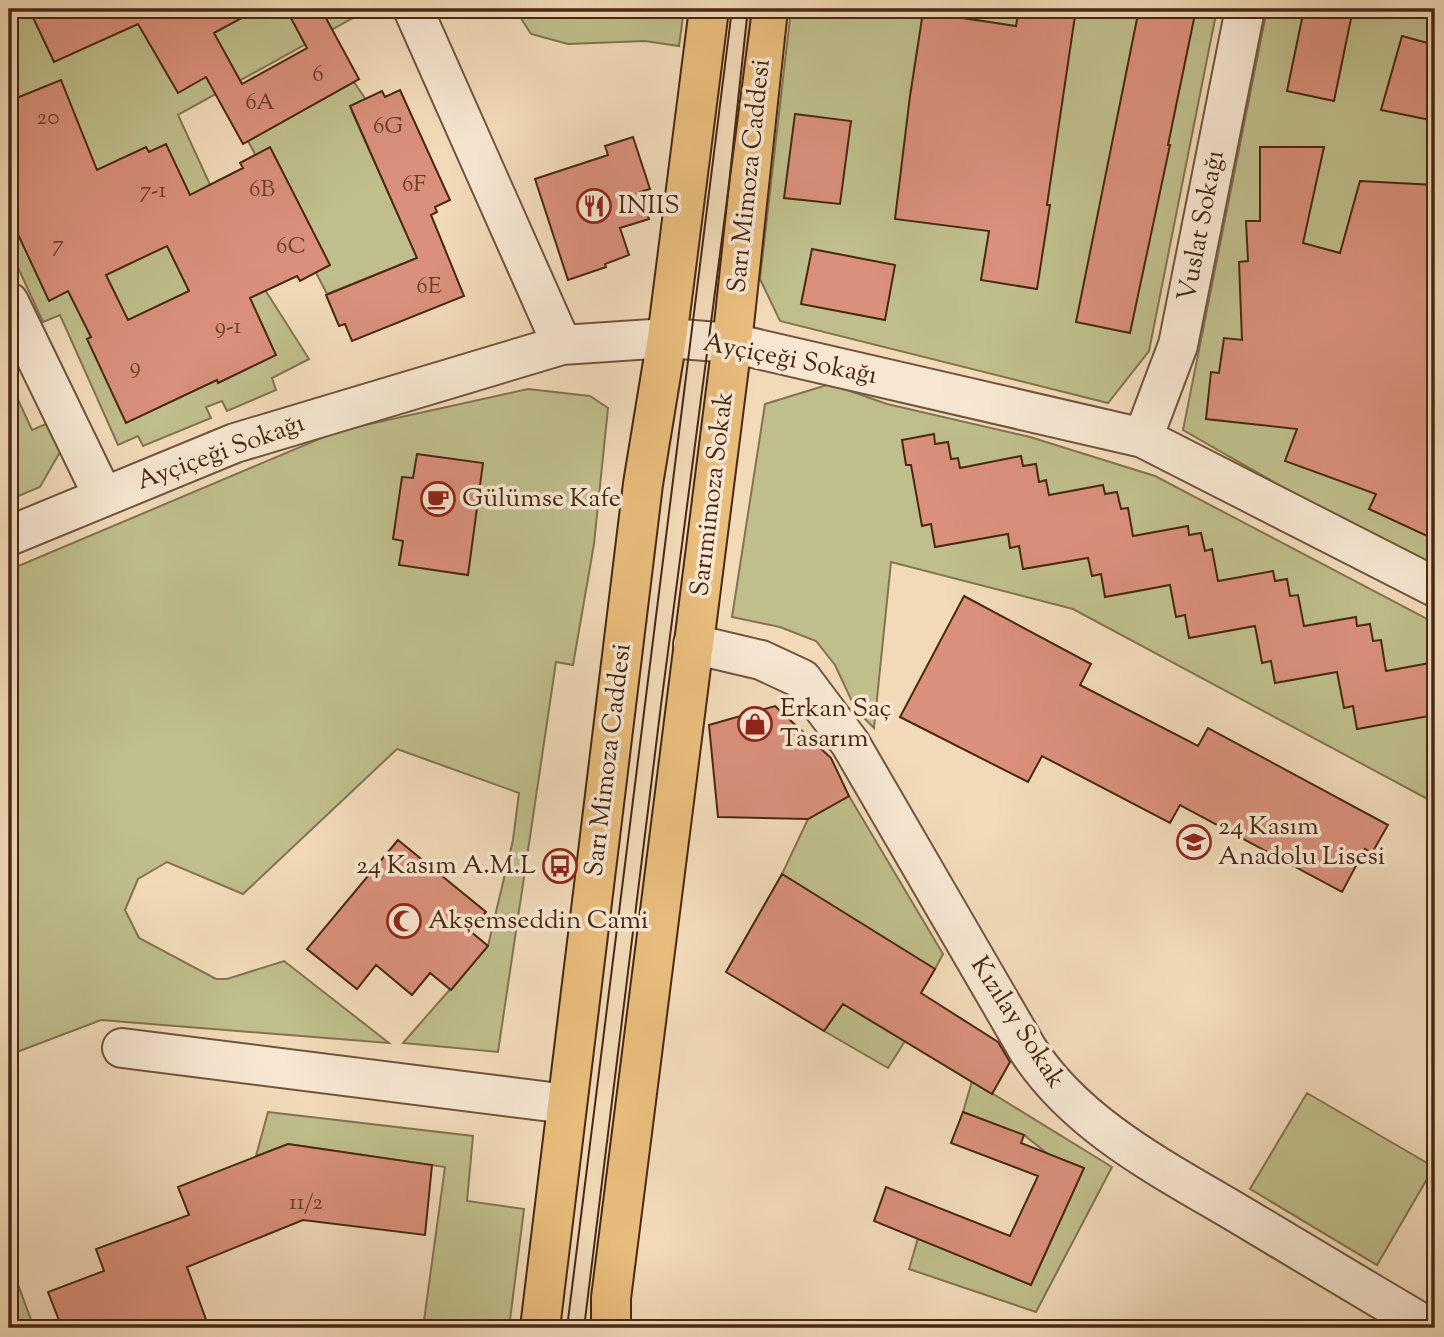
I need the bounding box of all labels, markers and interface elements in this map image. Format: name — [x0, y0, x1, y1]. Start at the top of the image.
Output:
street label: Sarı Mimoza Caddesi — [719, 57, 781, 295]
house number: 6 — [312, 59, 324, 92]
house number: 6A — [245, 87, 275, 120]
house number: 20 — [37, 102, 59, 135]
house number: 6G — [373, 111, 403, 144]
street label: Vuslat Sokağı — [1169, 147, 1235, 305]
house number: 6F — [402, 169, 426, 202]
house number: 6B — [249, 174, 275, 207]
house number: 7-1 — [140, 175, 166, 208]
restaurant icon: INIIS — [575, 187, 613, 225]
place label: INIIS — [618, 188, 680, 225]
house number: 7 — [52, 229, 64, 262]
house number: 6C — [276, 231, 306, 264]
house number: 6E — [416, 271, 442, 304]
house number: 9-1 — [215, 311, 241, 344]
street label: Ayçiçeği Sokağı — [700, 325, 880, 395]
house number: 9 — [129, 351, 141, 384]
street label: Sarımimoza Sokak — [682, 390, 744, 598]
street label: Ayçiçeği Sokağı — [132, 405, 310, 501]
cafe icon: Gülümse Kafe — [419, 480, 457, 518]
place label: Gülümse Kafe — [462, 481, 621, 518]
street label: Sarı Mimoza Caddesi — [576, 641, 642, 879]
place label: Erkan Saç Tasarım — [780, 691, 892, 758]
shop icon: Erkan Saç Tasarım — [736, 705, 774, 743]
place label: 24 Kasım Anadolu Lisesi — [1218, 809, 1385, 876]
school or university icon: 24 Kasım Anadolu Lisesi — [1175, 823, 1213, 861]
bus stop icon: 24 Kasım A.M.L — [541, 847, 579, 885]
place label: 24 Kasım A.M.L — [356, 848, 536, 885]
mosque icon: Akşemseddin Cami — [385, 902, 423, 940]
place label: Akşemseddin Cami — [428, 903, 648, 940]
street label: Kızılay Sokak — [960, 950, 1074, 1096]
house number: 11/2 — [289, 1187, 323, 1220]

